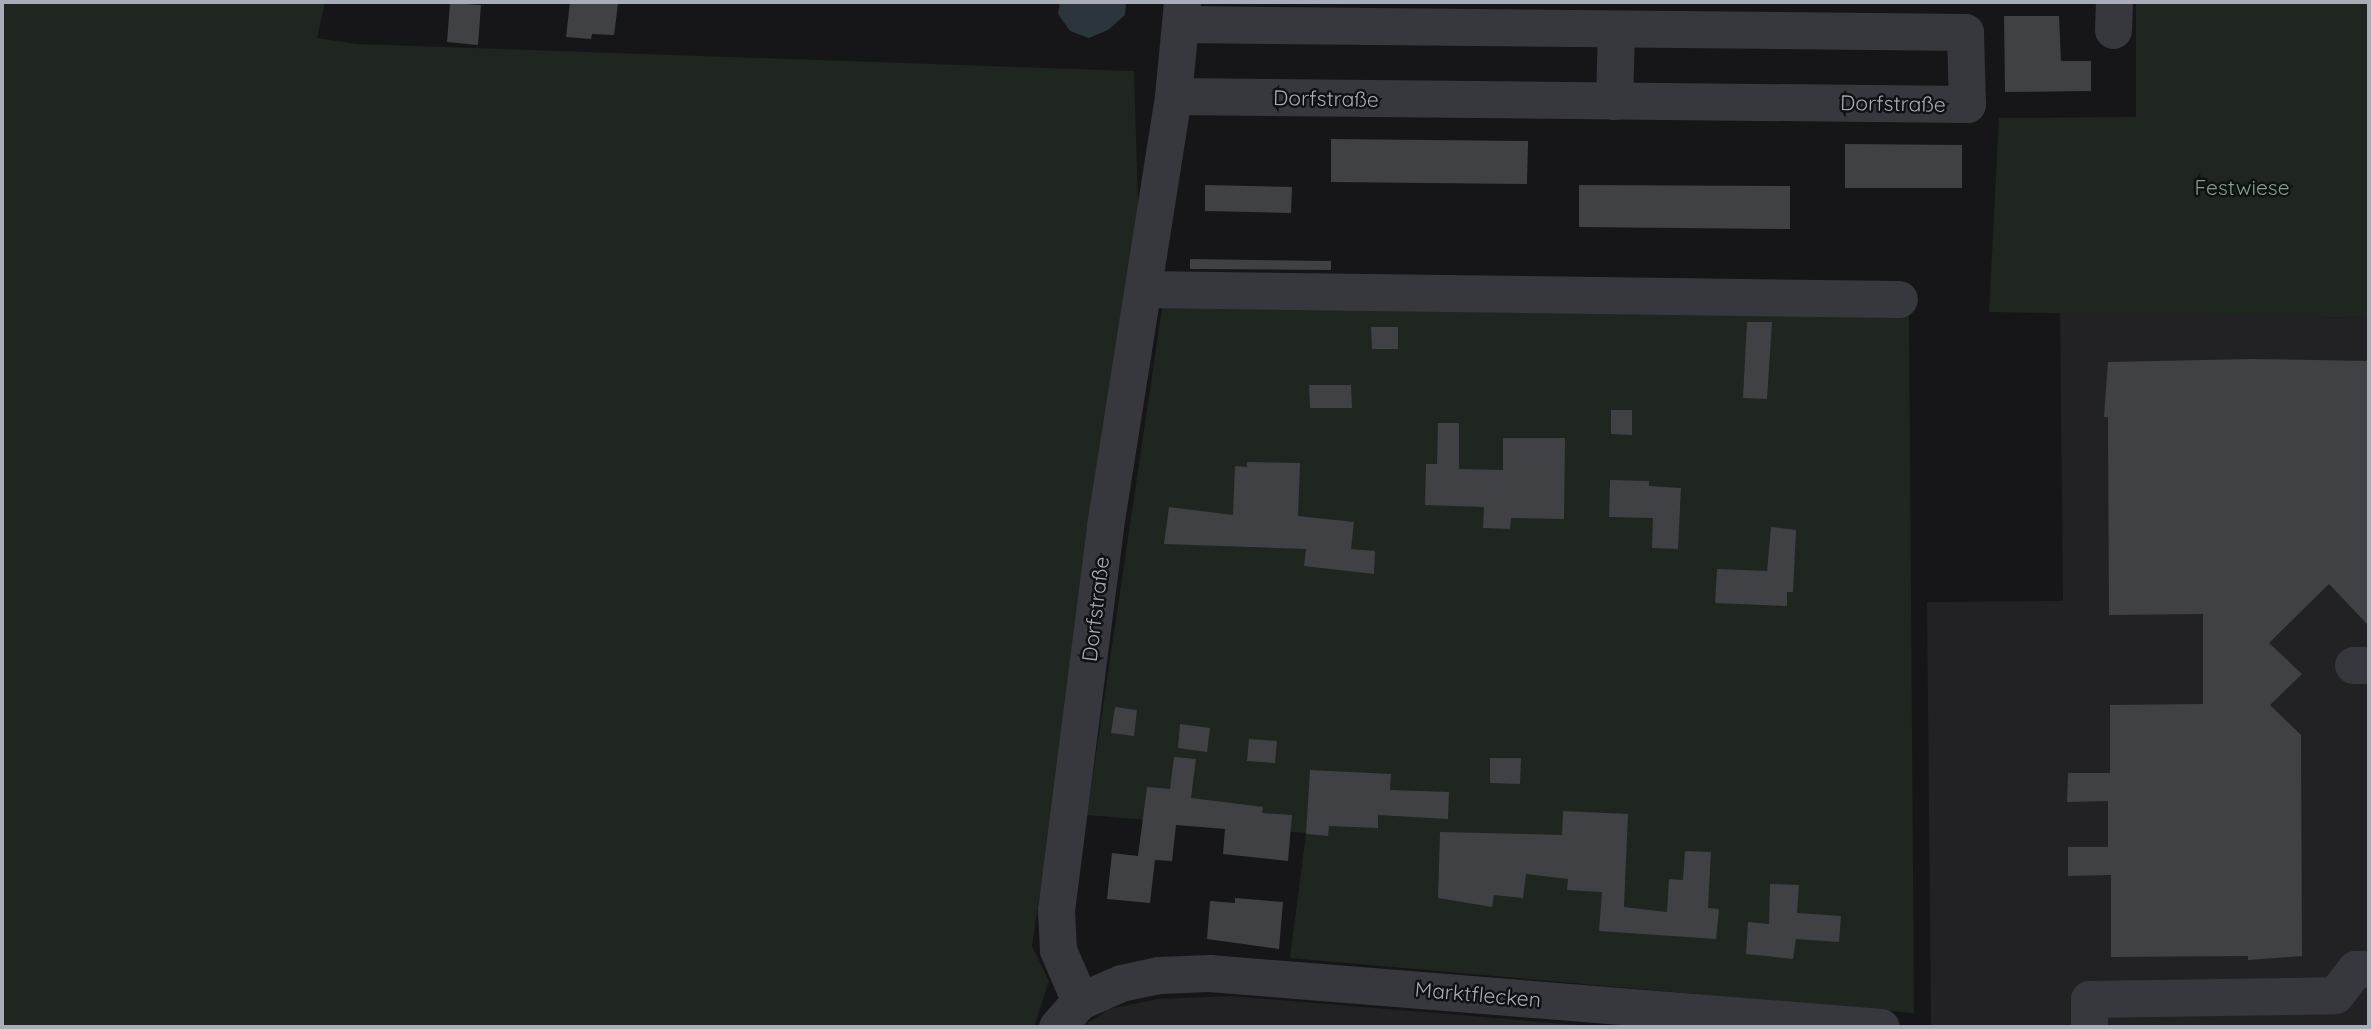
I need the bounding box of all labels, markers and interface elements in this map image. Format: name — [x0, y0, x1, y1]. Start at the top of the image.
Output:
street label: Dorfstraße — [1273, 84, 1379, 112]
street label: Dorfstraße — [1840, 89, 1946, 117]
park label: Festwiese — [2194, 174, 2290, 200]
street label: Dorfstraße — [1076, 555, 1114, 663]
street label: Marktflecken — [1414, 976, 1542, 1012]

